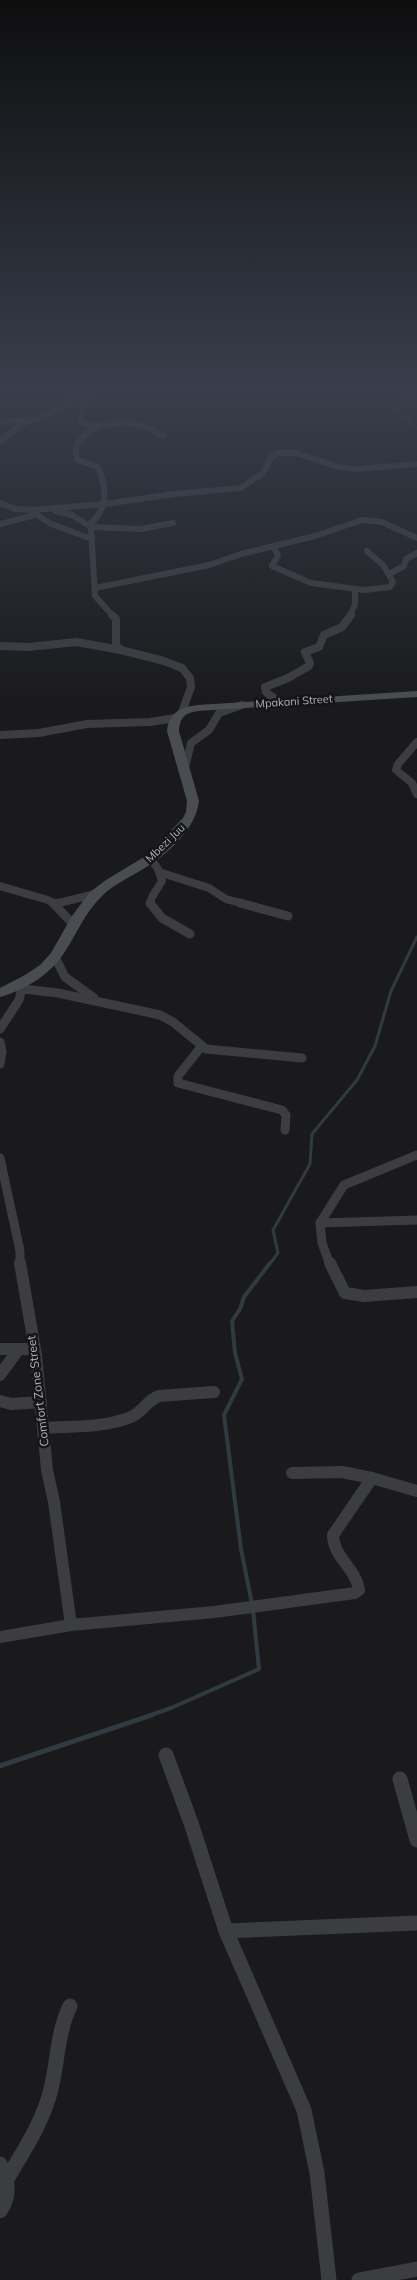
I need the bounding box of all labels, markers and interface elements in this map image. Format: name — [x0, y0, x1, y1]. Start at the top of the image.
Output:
street label: Mpakani Street — [255, 691, 333, 711]
street label: Mbezi Juu — [142, 821, 188, 865]
street label: Comfort Zone Street — [23, 1335, 52, 1447]

